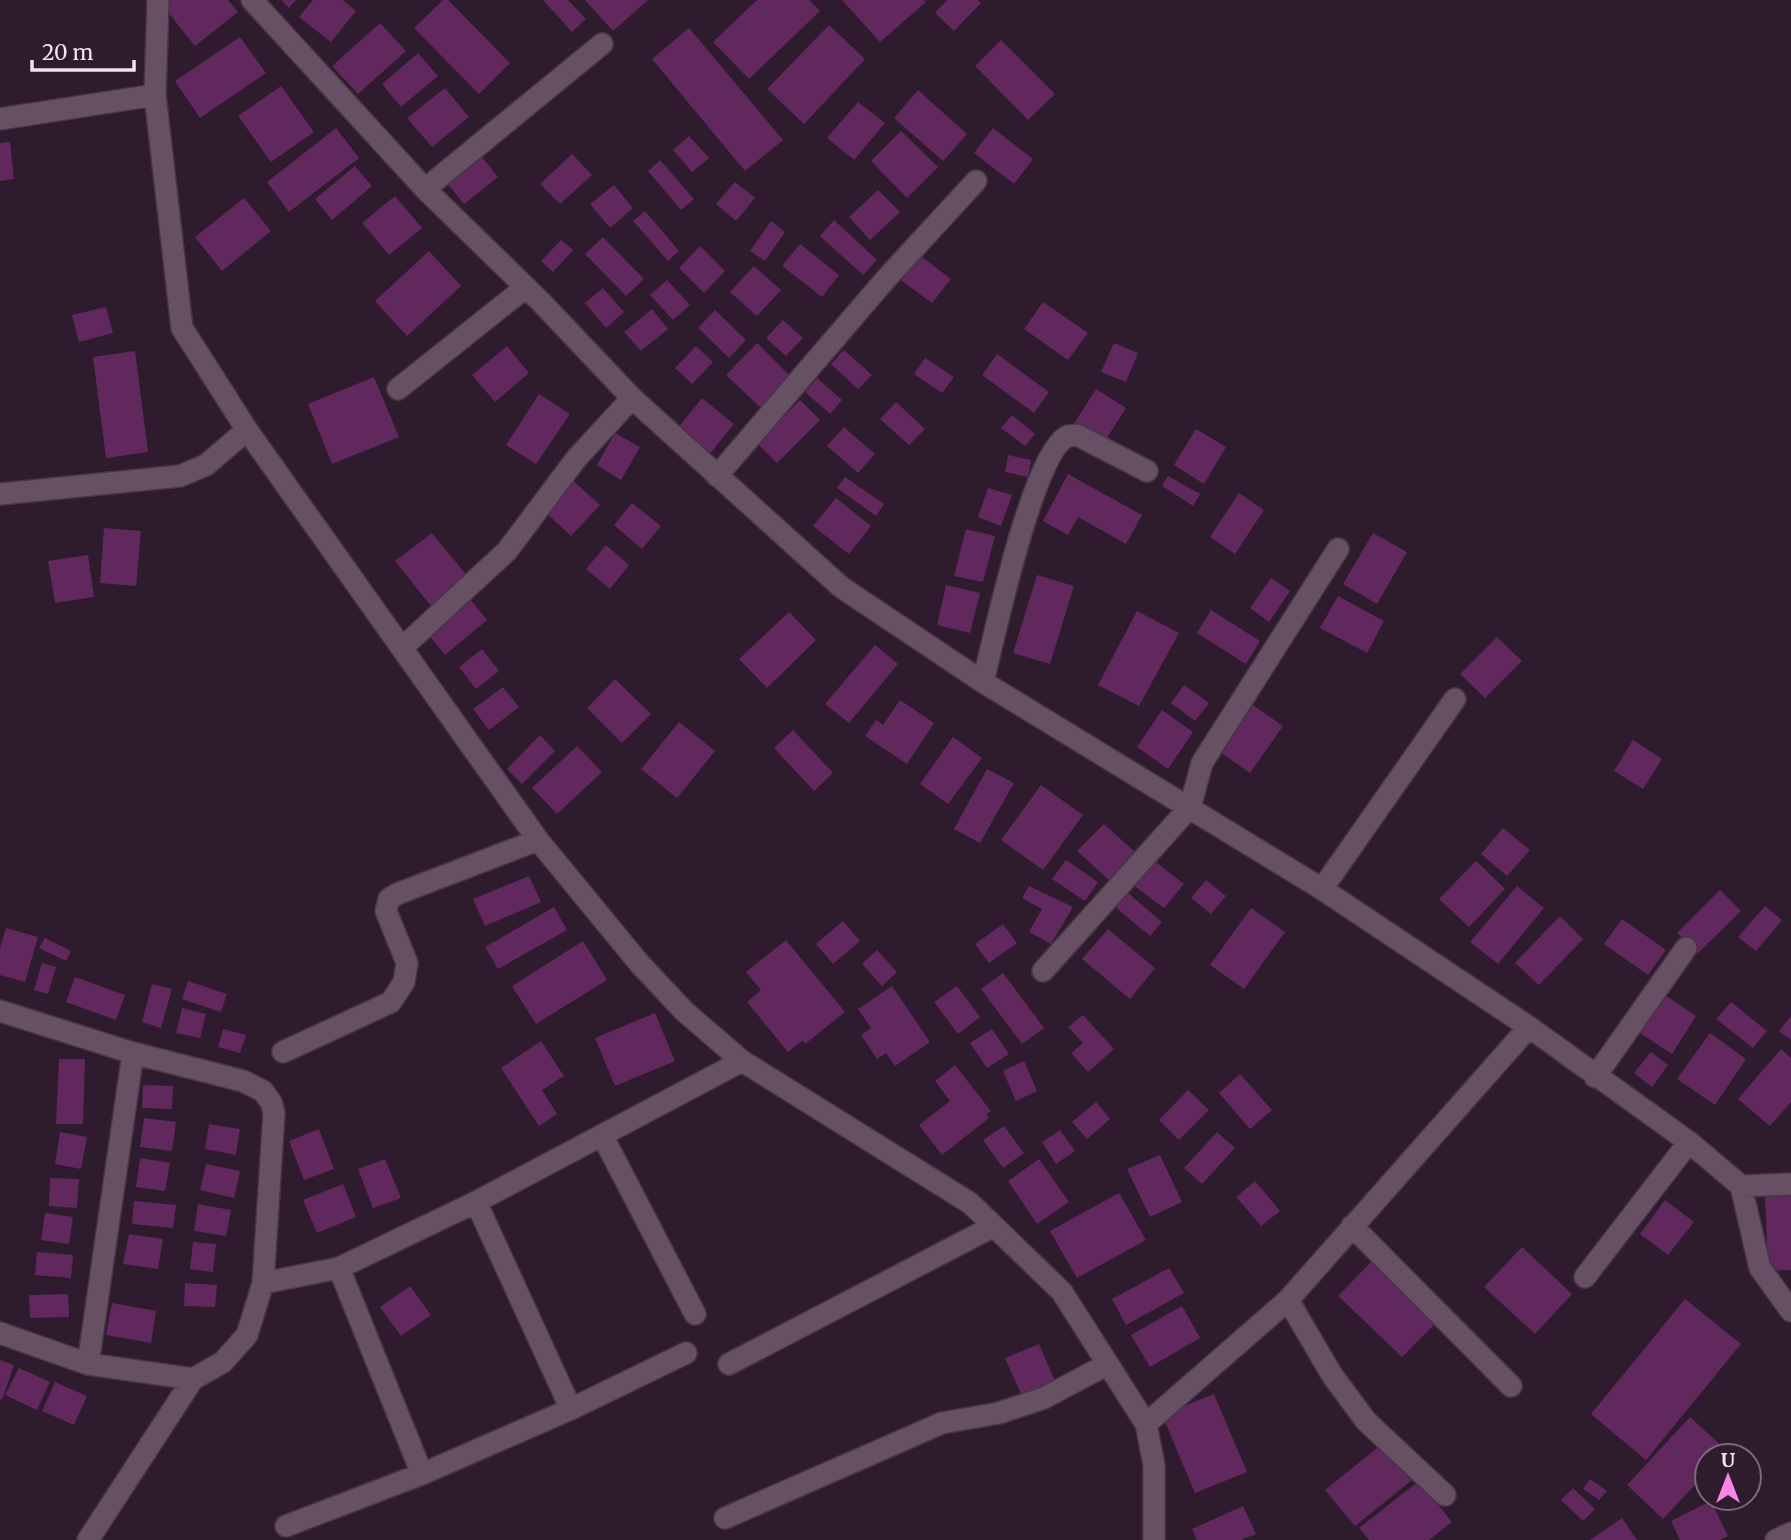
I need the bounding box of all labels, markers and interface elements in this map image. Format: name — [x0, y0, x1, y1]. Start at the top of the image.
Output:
scale bar — [32, 28, 133, 72]
text: 20 m — [42, 39, 94, 66]
north arrow — [1693, 1442, 1763, 1512]
text: U — [1721, 1448, 1735, 1472]

